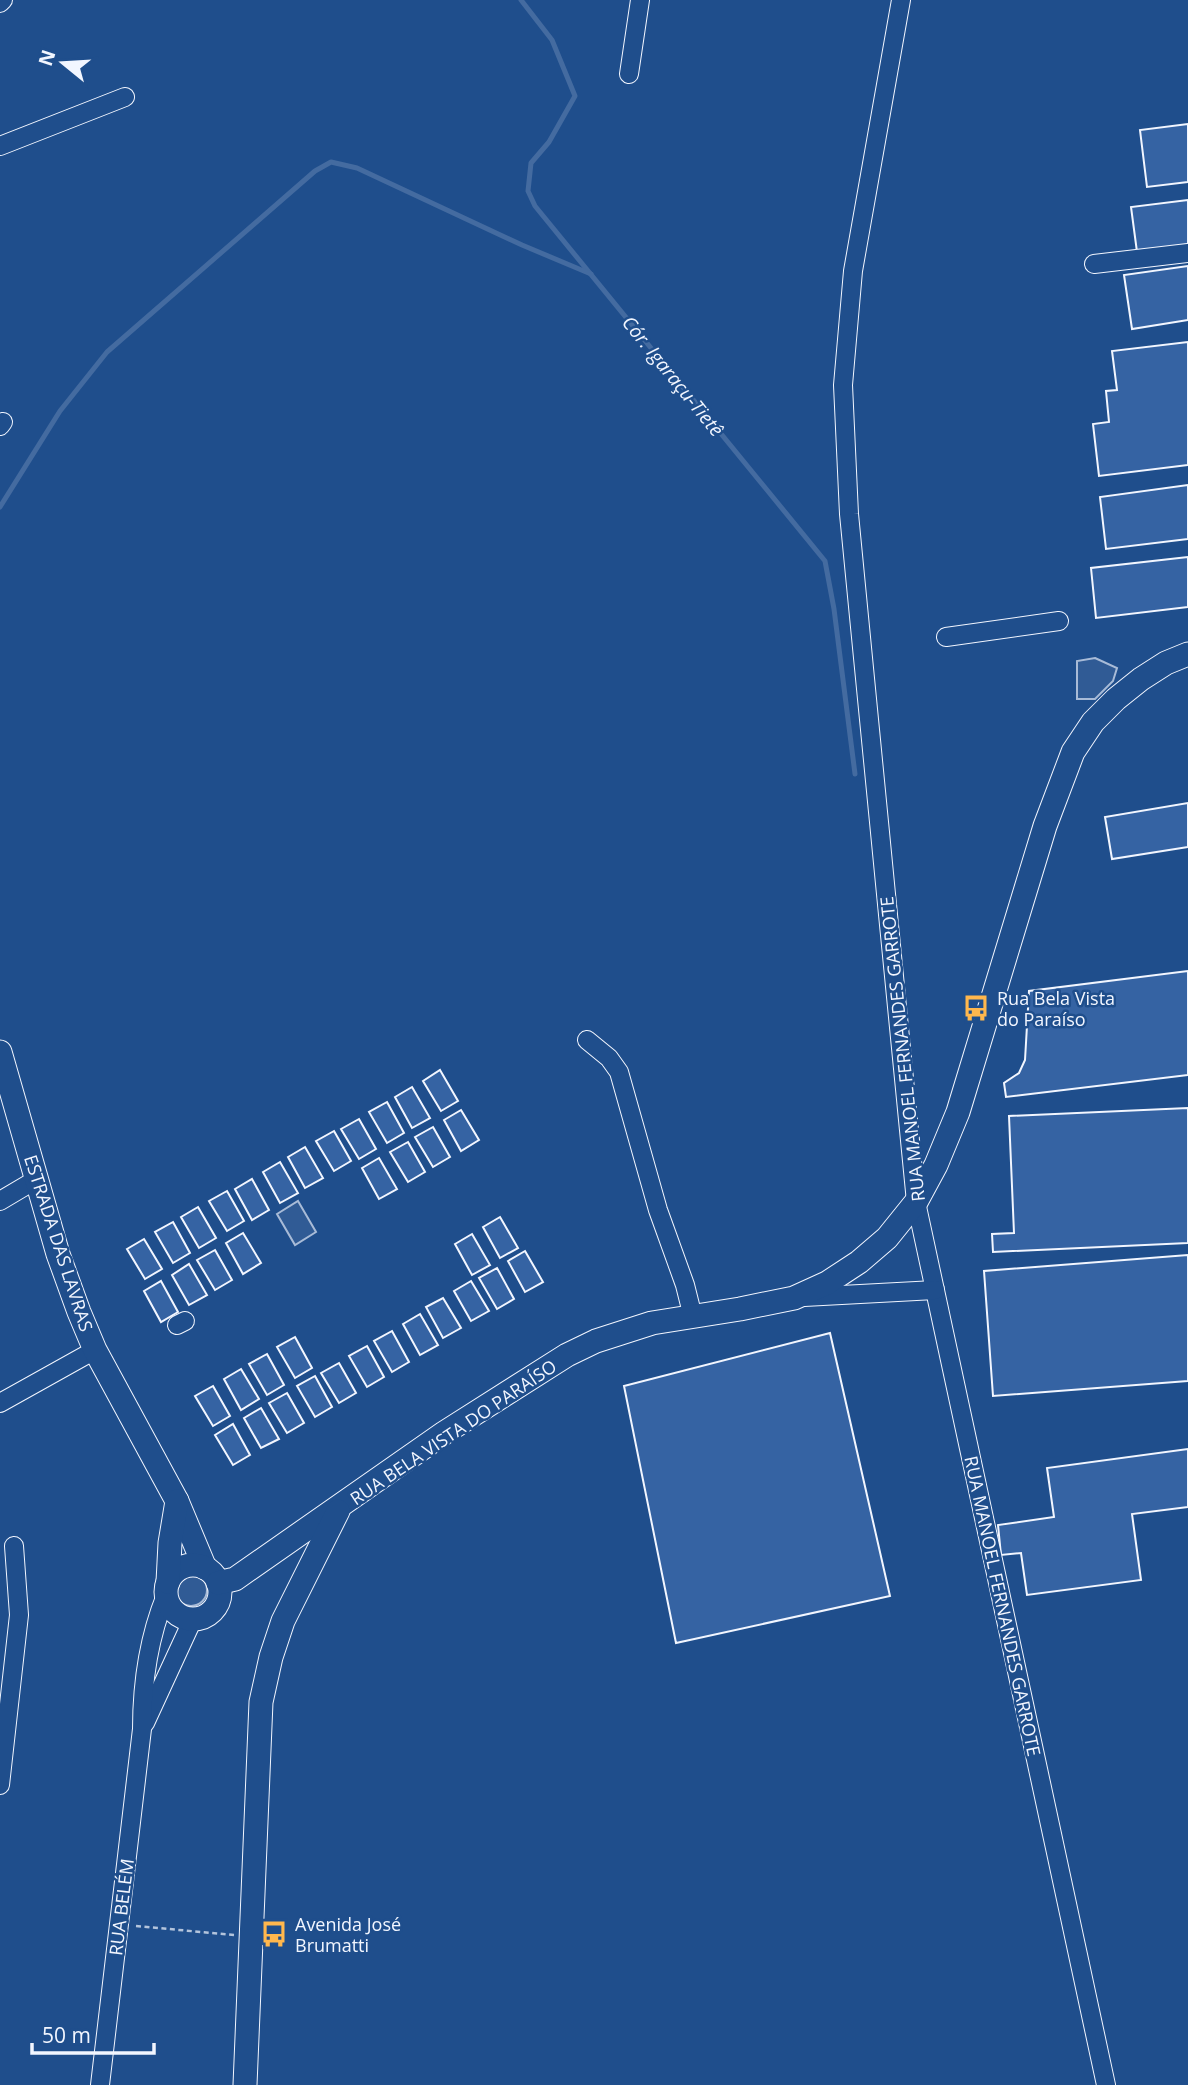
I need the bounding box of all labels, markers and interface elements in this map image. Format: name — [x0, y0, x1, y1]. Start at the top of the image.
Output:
north arrow — [28, 28, 98, 98]
text: N — [32, 46, 62, 69]
water label: Cór. Igaraçu-Tietê — [616, 310, 730, 442]
street label: RUA MANOEL FERNANDES GARROTE — [874, 895, 930, 1203]
place label: Rua Bela Vista do Paraíso — [997, 986, 1115, 1031]
bus stop icon: Rua Bela Vista do Paraíso — [961, 993, 991, 1023]
street label: ESTRADA DAS LAVRAS — [19, 1152, 99, 1334]
street label: RUA BELA VISTA DO PARAÍSO — [345, 1354, 561, 1510]
street label: RUA MANOEL FERNANDES GARROTE — [959, 1454, 1047, 1758]
street label: RUA BELÉM — [103, 1857, 139, 1957]
place label: Avenida José Brumatti — [295, 1912, 401, 1957]
bus stop icon: Avenida José Brumatti — [259, 1919, 289, 1949]
scale bar — [32, 2011, 154, 2056]
text: 50 m — [42, 2021, 91, 2049]

